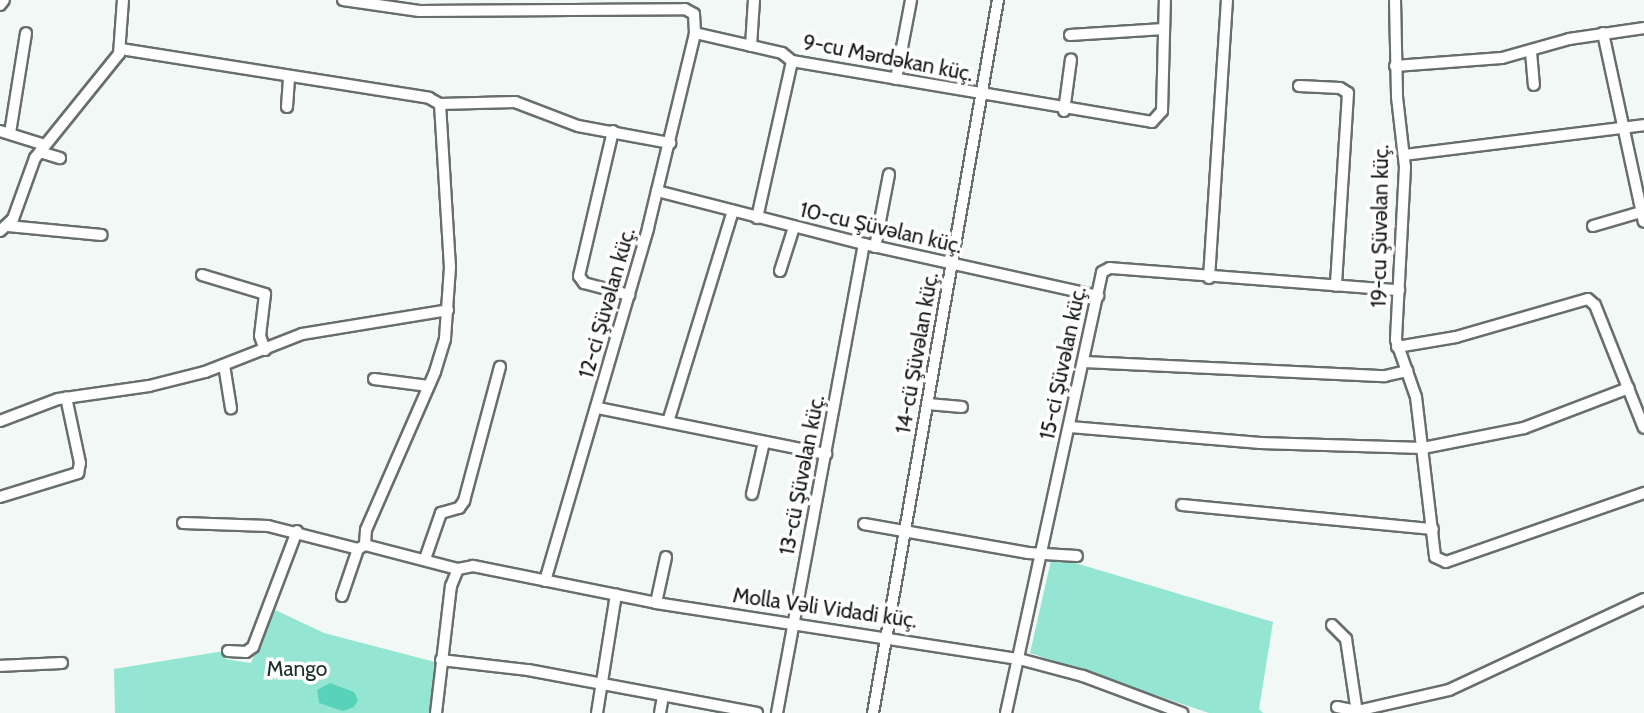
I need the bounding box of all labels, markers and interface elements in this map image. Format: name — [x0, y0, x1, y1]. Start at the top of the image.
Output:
street label: 9-cu Mərdəkan küç. — [801, 29, 975, 87]
street label: 19-cu Şüvəlan küç. — [1366, 144, 1394, 308]
street label: 10-cu Şüvəlan küç. — [797, 197, 965, 259]
street label: 12-ci Şüvəlan küç. — [573, 225, 641, 381]
street label: 14-cü Şüvəlan küç. — [890, 270, 944, 436]
street label: 15-ci Şüvəlan küç. — [1034, 284, 1092, 442]
street label: 13-cü Şüvəlan küç. — [774, 393, 830, 557]
street label: Molla Vəli Vidadi küç. — [731, 583, 919, 633]
park label: Mango — [267, 656, 327, 682]

